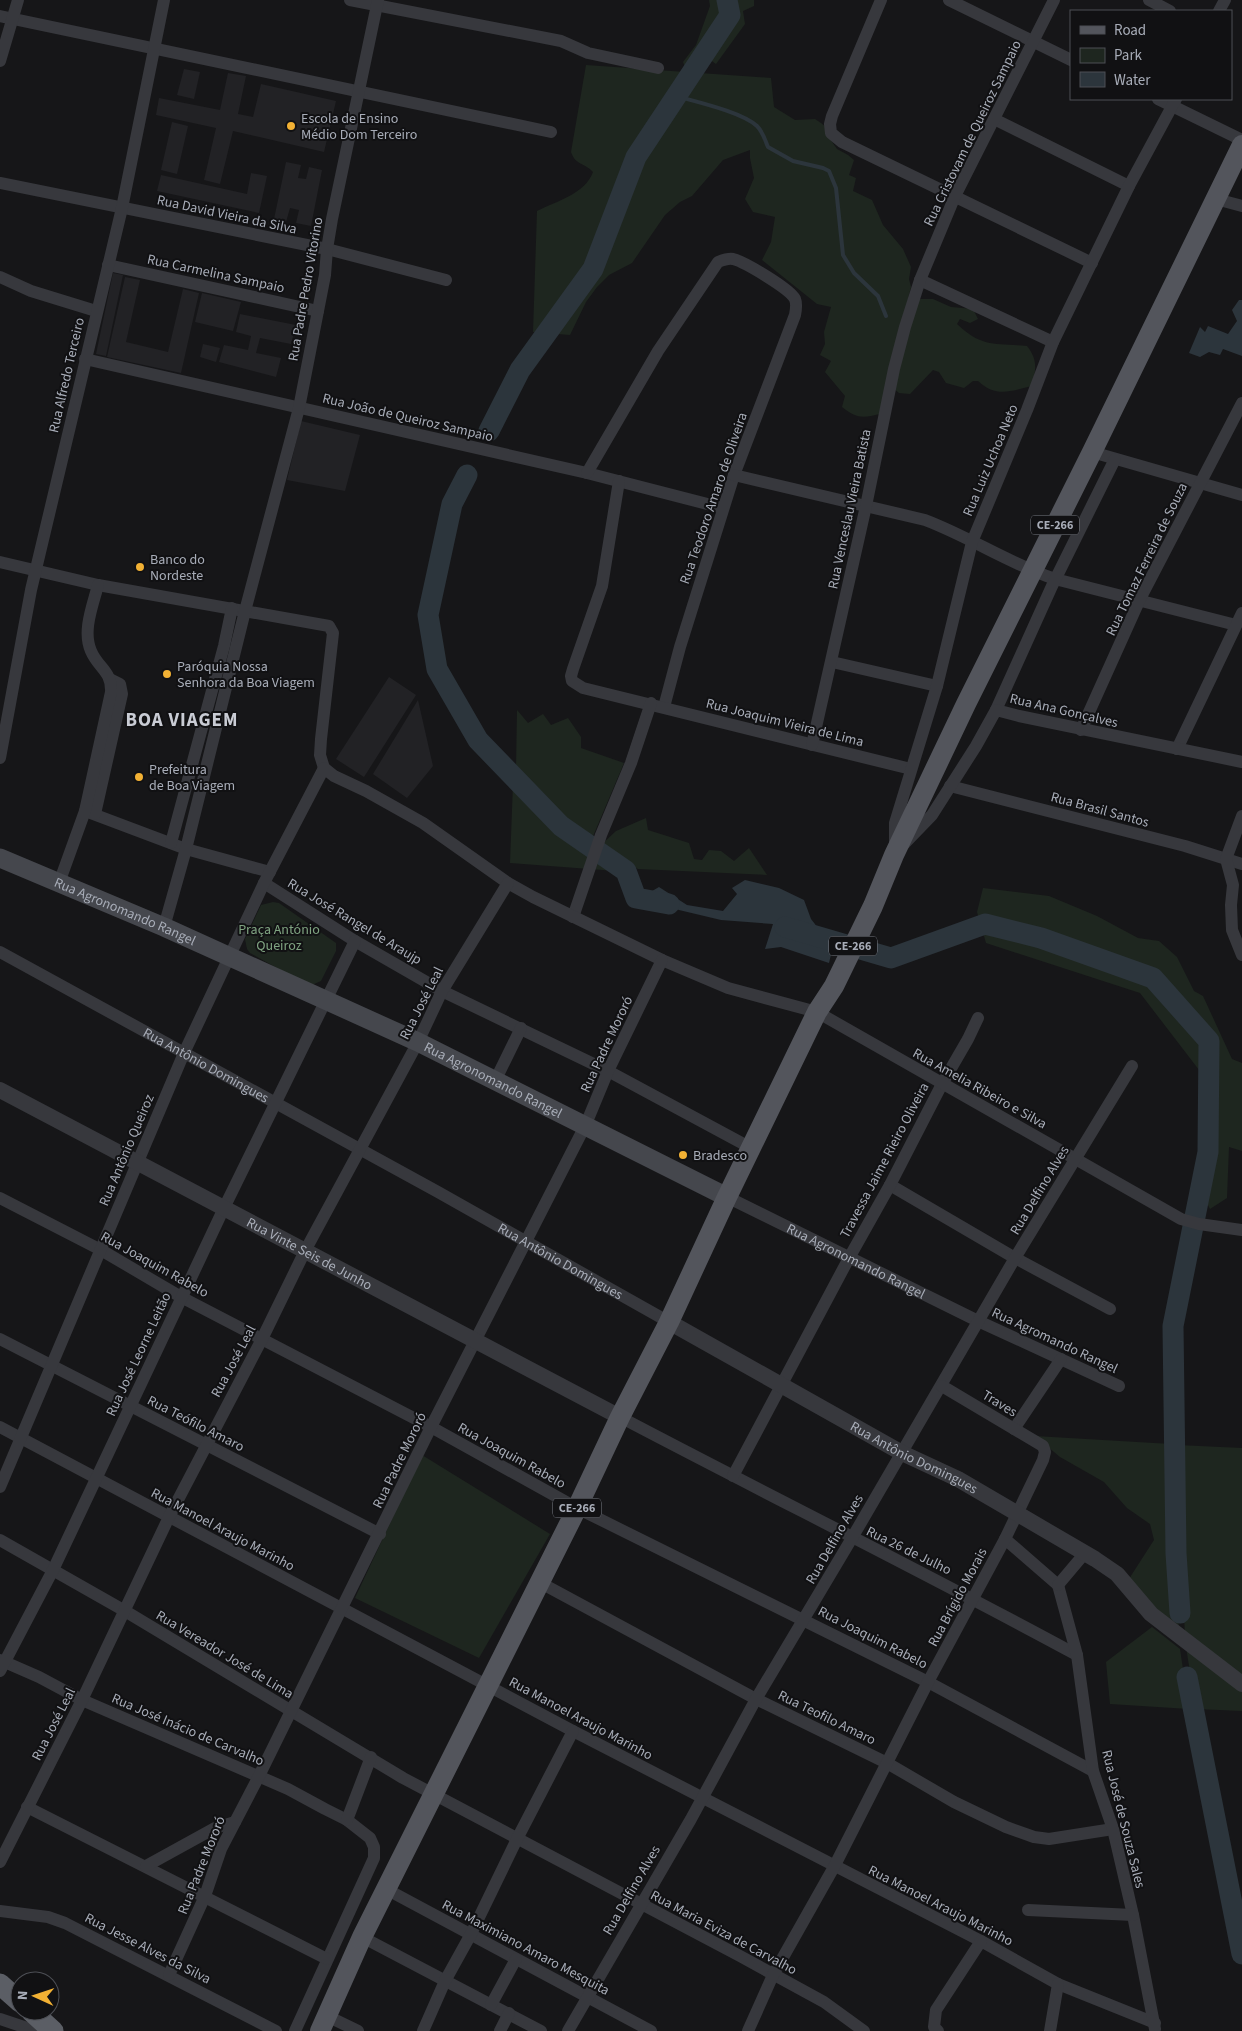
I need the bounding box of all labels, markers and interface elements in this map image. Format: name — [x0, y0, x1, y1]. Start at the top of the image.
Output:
legend — [1070, 10, 1232, 100]
text: Road — [1114, 20, 1146, 41]
street label: Rua Cristovam de Queiroz Sampaio — [919, 37, 1027, 230]
text: Park — [1114, 45, 1143, 66]
text: Water — [1114, 70, 1151, 91]
place label: Escola de Ensino Médio Dom Terceiro — [301, 109, 417, 145]
marker: Escola de Ensino Médio Dom Terceiro — [285, 120, 297, 132]
street label: Rua David Vieira da Silva — [155, 190, 299, 240]
street label: Rua Padre Pedro Vitorino — [283, 216, 328, 363]
street label: Rua Carmelina Sampaio — [145, 250, 286, 298]
street label: Rua Alfredo Terceiro — [44, 316, 90, 435]
street label: Rua João de Queiroz Sampaio — [320, 389, 495, 447]
street label: Rua Luiz Uchoa Neto — [958, 401, 1024, 520]
street label: Rua Teodoro Amaro de Oliveira — [675, 410, 753, 587]
street label: Rua Venceslau Vieira Batista — [823, 428, 877, 591]
street label: Rua Tomaz Ferreira de Souza — [1101, 480, 1193, 639]
road number: CE-266 — [1031, 516, 1079, 534]
place label: Banco do Nordeste — [150, 550, 205, 586]
marker: Banco do Nordeste — [134, 561, 146, 573]
place label: Paróquia Nossa Senhora da Boa Viagem — [177, 657, 315, 693]
marker: Paróquia Nossa Senhora da Boa Viagem — [161, 668, 173, 680]
street label: Rua Ana Gonçalves — [1008, 689, 1120, 733]
street label: Rua Joaquim Vieira de Lima — [704, 694, 866, 752]
district label: BOA VIAGEM — [126, 707, 238, 734]
place label: Prefeitura de Boa Viagem — [149, 760, 235, 796]
marker: Prefeitura de Boa Viagem — [133, 771, 145, 783]
street label: Rua Brasil Santos — [1048, 787, 1151, 833]
street label: Rua Agronomando Rangel — [51, 873, 199, 951]
street label: Rua José Rangel de Araujp — [283, 874, 426, 970]
park label: Praça António Queiroz — [238, 920, 320, 956]
road number: CE-266 — [829, 936, 877, 956]
street label: Rua José Leal — [395, 963, 449, 1043]
street label: Rua Padre Mororó — [576, 993, 638, 1096]
street label: Rua Antônio Domingues — [139, 1023, 272, 1108]
street label: Rua Agronomando Rangel — [420, 1038, 566, 1124]
street label: Rua Amelia Ribeiro e Silva — [909, 1044, 1050, 1134]
street label: Travessa Jaime Rieiro Oliveira — [835, 1079, 934, 1242]
street label: Rua Antônio Queiroz — [94, 1091, 160, 1209]
street label: Rua Delfino Alves — [1005, 1142, 1074, 1239]
place label: Bradesco — [693, 1146, 747, 1166]
marker: Bradesco — [677, 1149, 689, 1161]
street label: Rua Vinte Seis de Junho — [243, 1213, 375, 1296]
street label: Rua Antônio Domingues — [494, 1219, 626, 1305]
street label: Rua Agronomando Rangel — [783, 1219, 929, 1305]
street label: Rua Joaquim Rabelo — [97, 1227, 212, 1303]
street label: Rua José Leorne Leitão — [101, 1289, 176, 1420]
street label: Rua Agromando Rangel — [988, 1303, 1121, 1379]
street label: Rua José Leal — [206, 1321, 262, 1401]
street label: Traves — [978, 1386, 1021, 1422]
street label: Rua Teófilo Amaro — [144, 1391, 248, 1457]
street label: Rua Padre Mororó — [368, 1409, 432, 1512]
street label: Rua Antônio Domingues — [846, 1417, 981, 1499]
street label: Rua Joaquim Rabelo — [454, 1418, 569, 1494]
street label: Rua Manoel Araujo Marinho — [147, 1483, 298, 1576]
street label: Rua Delfino Alves — [801, 1491, 869, 1588]
road number: CE-266 — [553, 1499, 601, 1518]
street label: Rua 26 de Julho — [862, 1522, 955, 1580]
street label: Rua Brígido Morais — [923, 1544, 992, 1650]
street label: Rua Joaquim Rabelo — [814, 1602, 931, 1674]
street label: Rua Vereador José de Lima — [152, 1606, 297, 1704]
street label: Rua Manoel Araujo Marinho — [505, 1672, 656, 1765]
street label: Rua José Leal — [27, 1684, 81, 1764]
street label: Rua Teofilo Amaro — [774, 1686, 879, 1750]
street label: Rua José Inácio de Carvalho — [108, 1689, 267, 1771]
street label: Rua José de Souza Sales — [1096, 1748, 1150, 1891]
street label: Rua Padre Mororó — [173, 1813, 231, 1918]
street label: Rua Delfino Alves — [598, 1842, 666, 1939]
street label: Rua Manoel Araujo Marinho — [865, 1861, 1016, 1951]
street label: Rua Maria Eviza de Carvalho — [647, 1886, 800, 1980]
street label: Rua Maximiano Amaro Mesquita — [438, 1895, 613, 2001]
street label: Rua Jesse Alves da Silva — [81, 1908, 214, 1989]
north arrow — [10, 1971, 60, 2021]
text: N — [13, 1990, 33, 2001]

